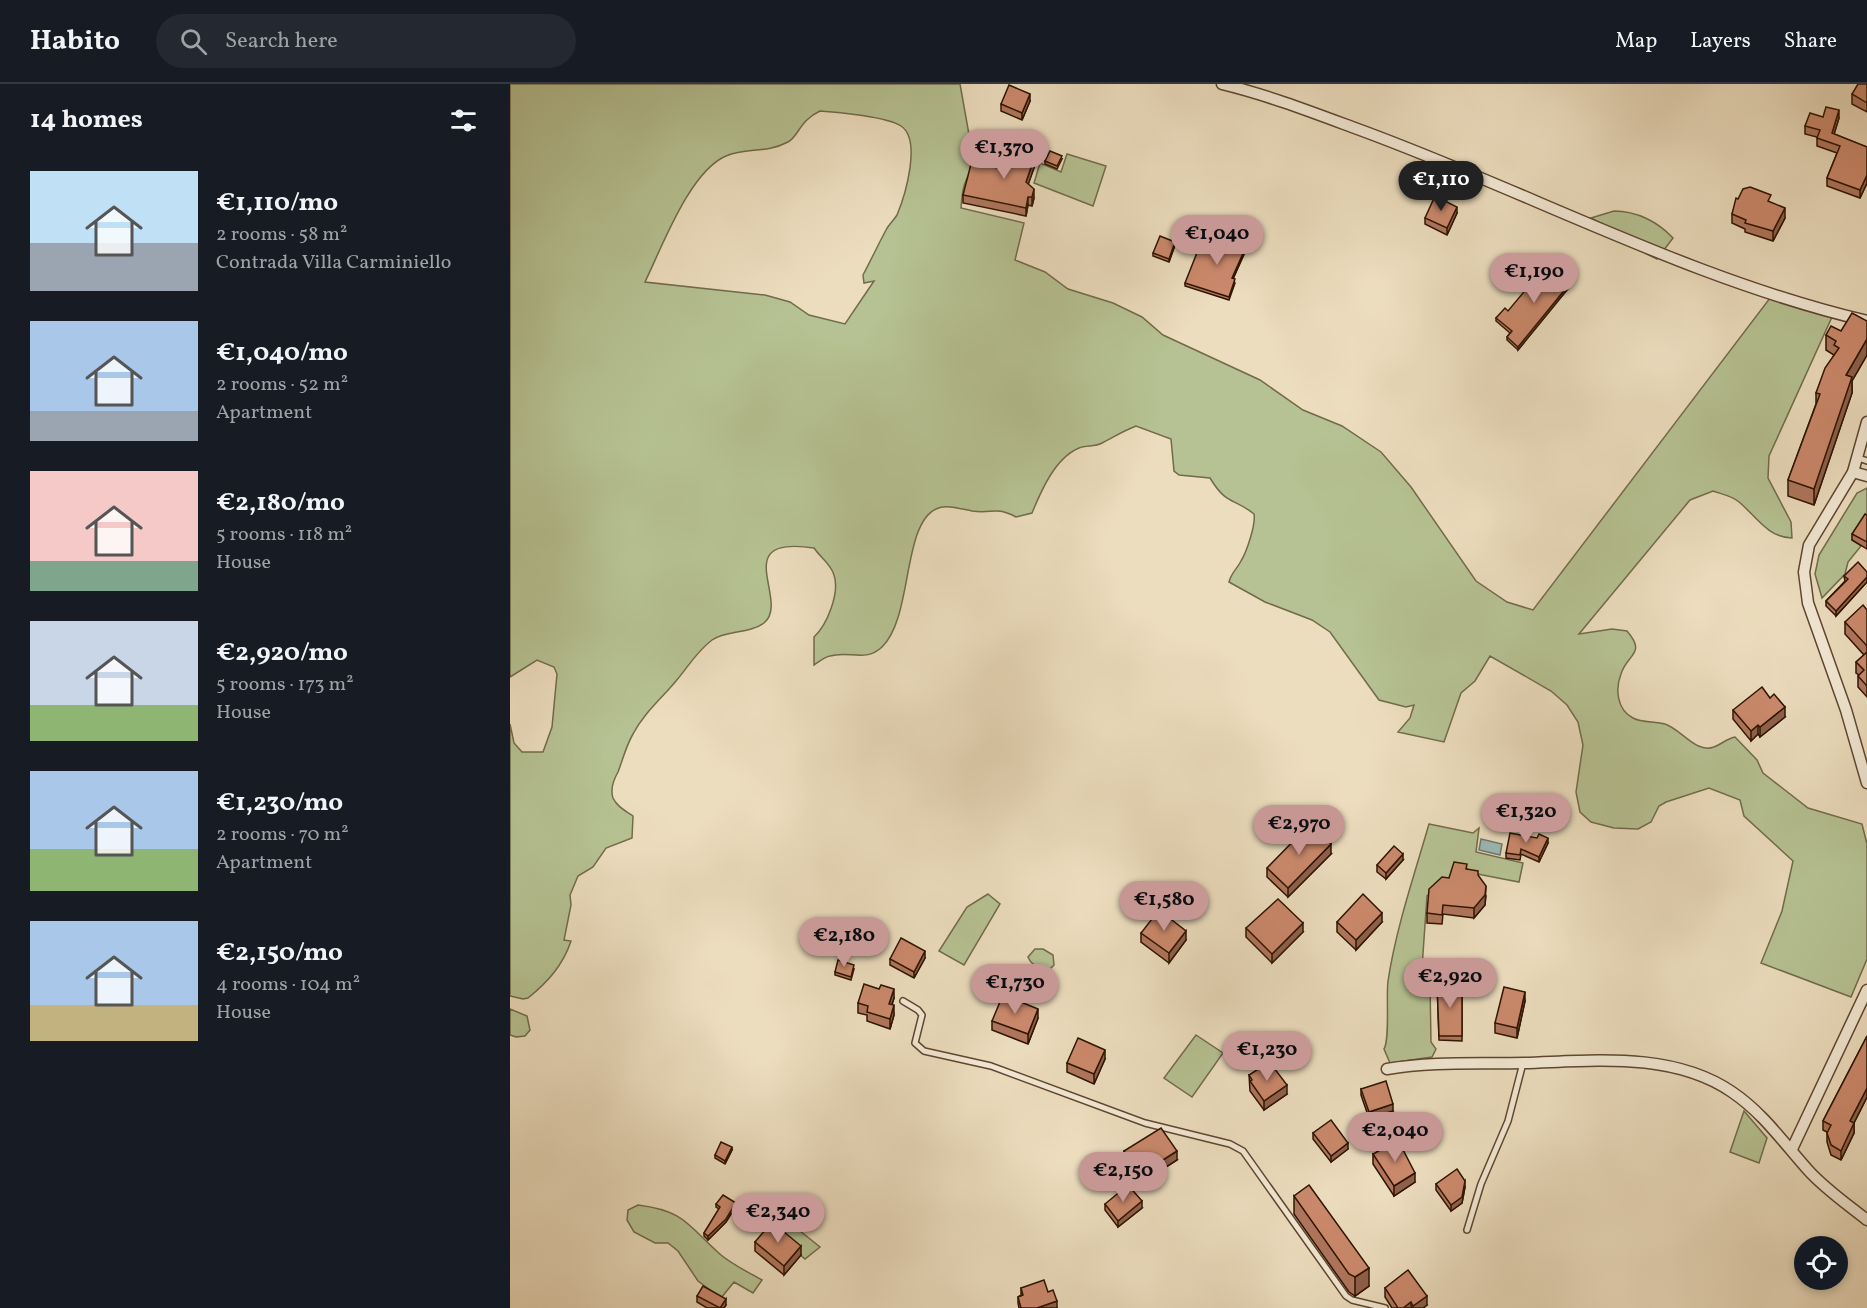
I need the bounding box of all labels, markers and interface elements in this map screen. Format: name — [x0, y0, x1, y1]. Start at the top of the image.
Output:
search box — [156, 14, 576, 68]
text: Habito — [30, 22, 120, 61]
icon: search — [177, 25, 210, 58]
text: Search here — [225, 26, 338, 57]
text: Map — [1615, 27, 1657, 56]
text: Layers — [1690, 27, 1751, 56]
text: Share — [1784, 27, 1837, 56]
text: 14 homes — [30, 102, 143, 138]
icon: filters — [447, 104, 480, 137]
pin: €1,370 — [955, 129, 1053, 180]
text: €1,370 — [974, 134, 1034, 162]
pin: €1,110 — [1392, 161, 1490, 212]
text: €1,110 — [1413, 166, 1469, 194]
text: €1,110/mo — [216, 185, 338, 221]
icon: home — [78, 195, 150, 267]
pin: €1,040 — [1168, 215, 1266, 266]
text: €1,040 — [1185, 220, 1249, 248]
text: 2 rooms · 58 m² — [216, 221, 347, 249]
text: Contrada Villa Carminiello — [216, 249, 451, 277]
pin: €1,190 — [1485, 253, 1583, 304]
text: €1,190 — [1504, 258, 1564, 286]
text: €1,040/mo — [216, 335, 348, 371]
icon: home — [78, 345, 150, 417]
text: 2 rooms · 52 m² — [216, 371, 348, 399]
text: Apartment — [216, 399, 312, 427]
text: €2,180/mo — [216, 485, 345, 521]
icon: home — [78, 495, 150, 567]
text: 5 rooms · 118 m² — [216, 521, 352, 549]
text: House — [216, 549, 271, 577]
text: €2,920/mo — [216, 635, 348, 671]
icon: home — [78, 645, 150, 717]
text: 5 rooms · 173 m² — [216, 671, 354, 699]
text: House — [216, 699, 271, 727]
text: €1,230/mo — [216, 785, 343, 821]
pin: €1,320 — [1477, 793, 1575, 844]
icon: home — [78, 795, 150, 867]
text: €1,320 — [1495, 798, 1557, 826]
pin: €2,970 — [1250, 805, 1348, 856]
text: €2,970 — [1267, 810, 1331, 838]
text: 2 rooms · 70 m² — [216, 821, 349, 849]
text: Apartment — [216, 849, 312, 877]
pin: €1,580 — [1115, 881, 1213, 932]
text: €1,580 — [1133, 886, 1195, 914]
pin: €2,180 — [795, 917, 893, 968]
text: €2,180 — [813, 922, 875, 950]
text: €2,150/mo — [216, 935, 343, 971]
icon: home — [78, 945, 150, 1017]
pin: €2,920 — [1401, 958, 1499, 1009]
text: €2,920 — [1418, 963, 1482, 991]
pin: €1,730 — [966, 964, 1064, 1015]
text: €1,730 — [985, 969, 1045, 997]
text: 4 rooms · 104 m² — [216, 971, 360, 999]
text: House — [216, 999, 271, 1027]
pin: €1,230 — [1218, 1031, 1316, 1082]
text: €1,230 — [1237, 1036, 1297, 1064]
pin: €2,040 — [1346, 1112, 1444, 1163]
text: €2,040 — [1362, 1117, 1428, 1145]
pin: €2,150 — [1074, 1152, 1172, 1203]
text: €2,150 — [1093, 1157, 1153, 1185]
pin: €2,340 — [729, 1193, 827, 1244]
text: €2,340 — [746, 1198, 810, 1226]
map controls — [1794, 1236, 1848, 1290]
button: locate — [1794, 1236, 1848, 1290]

